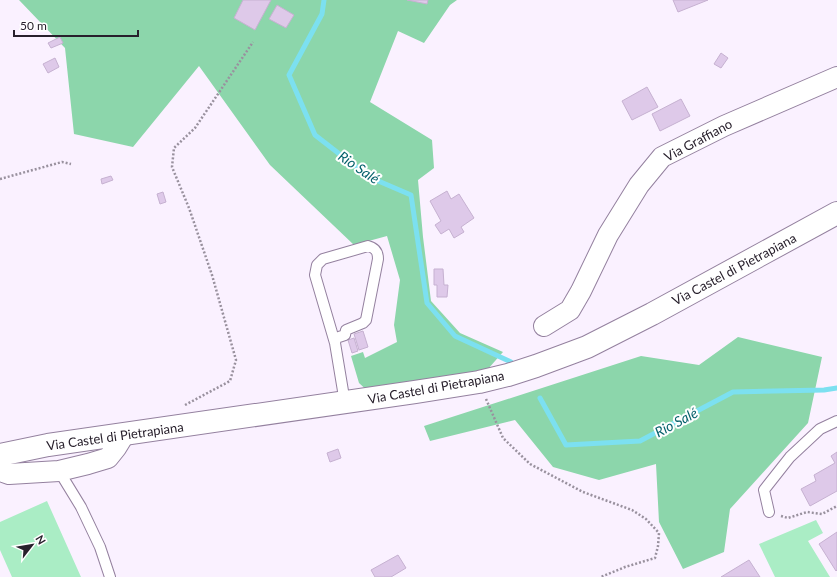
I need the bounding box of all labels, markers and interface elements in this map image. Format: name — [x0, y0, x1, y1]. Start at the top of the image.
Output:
scale bar — [14, 12, 138, 38]
text: 50 m — [20, 18, 47, 33]
street label: Via Graffiano — [661, 115, 735, 165]
water label: Rio Salé — [335, 147, 383, 187]
street label: Via Castel di Pietrapiana — [669, 230, 799, 308]
street label: Via Castel di Pietrapiana — [367, 367, 505, 407]
water label: Rio Salé — [652, 404, 701, 440]
street label: Via Castel di Pietrapiana — [45, 418, 185, 454]
north arrow — [12, 525, 52, 565]
text: N — [33, 533, 49, 547]

